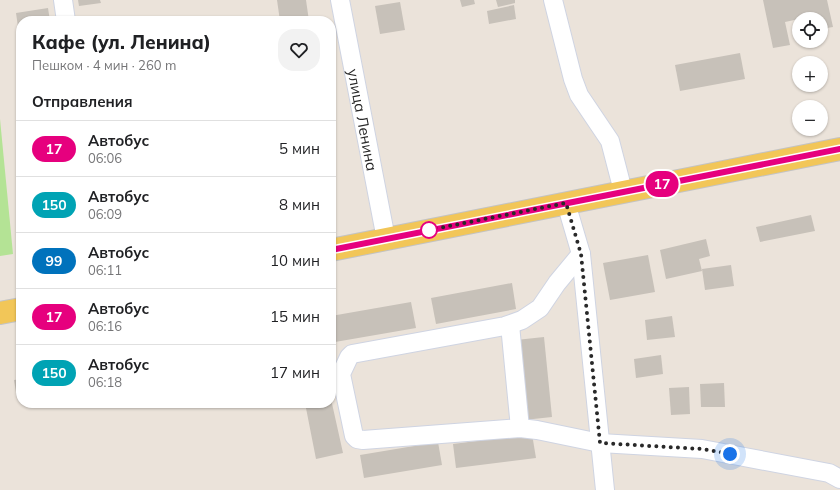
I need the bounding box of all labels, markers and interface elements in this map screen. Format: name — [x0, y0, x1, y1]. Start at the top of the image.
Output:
map controls — [792, 12, 828, 136]
button: locate — [792, 12, 828, 48]
button: heart — [278, 29, 320, 71]
text: Кафе (ул. Ленина) — [32, 30, 211, 54]
button: + — [792, 56, 828, 92]
text: Пешком · 4 мин · 260 m — [32, 57, 176, 73]
street label: улица Ленина — [344, 67, 382, 172]
text: Отправления — [32, 92, 133, 111]
button: − — [792, 100, 828, 136]
text: Автобус — [88, 131, 149, 150]
text: 5 мин — [279, 139, 320, 158]
text: 17 — [46, 140, 62, 158]
text: 06:06 — [88, 150, 122, 166]
line badge: 17 — [644, 171, 680, 197]
text: 17 — [654, 175, 670, 193]
text: Автобус — [88, 187, 149, 206]
text: 8 мин — [279, 195, 320, 214]
text: 150 — [41, 196, 67, 214]
text: 06:09 — [88, 206, 122, 222]
unlabelled marker — [420, 221, 438, 239]
text: Автобус — [88, 243, 149, 262]
text: 10 мин — [270, 251, 320, 270]
text: 99 — [46, 252, 62, 270]
text: 06:11 — [88, 262, 122, 278]
text: Автобус — [88, 299, 149, 318]
text: 15 мин — [270, 307, 320, 326]
text: 17 — [46, 308, 62, 326]
text: 06:16 — [88, 318, 122, 334]
text: Автобус — [88, 355, 149, 374]
text: 17 мин — [270, 363, 320, 382]
text: 150 — [41, 364, 67, 382]
text: 06:18 — [88, 374, 122, 390]
your location — [720, 444, 740, 464]

